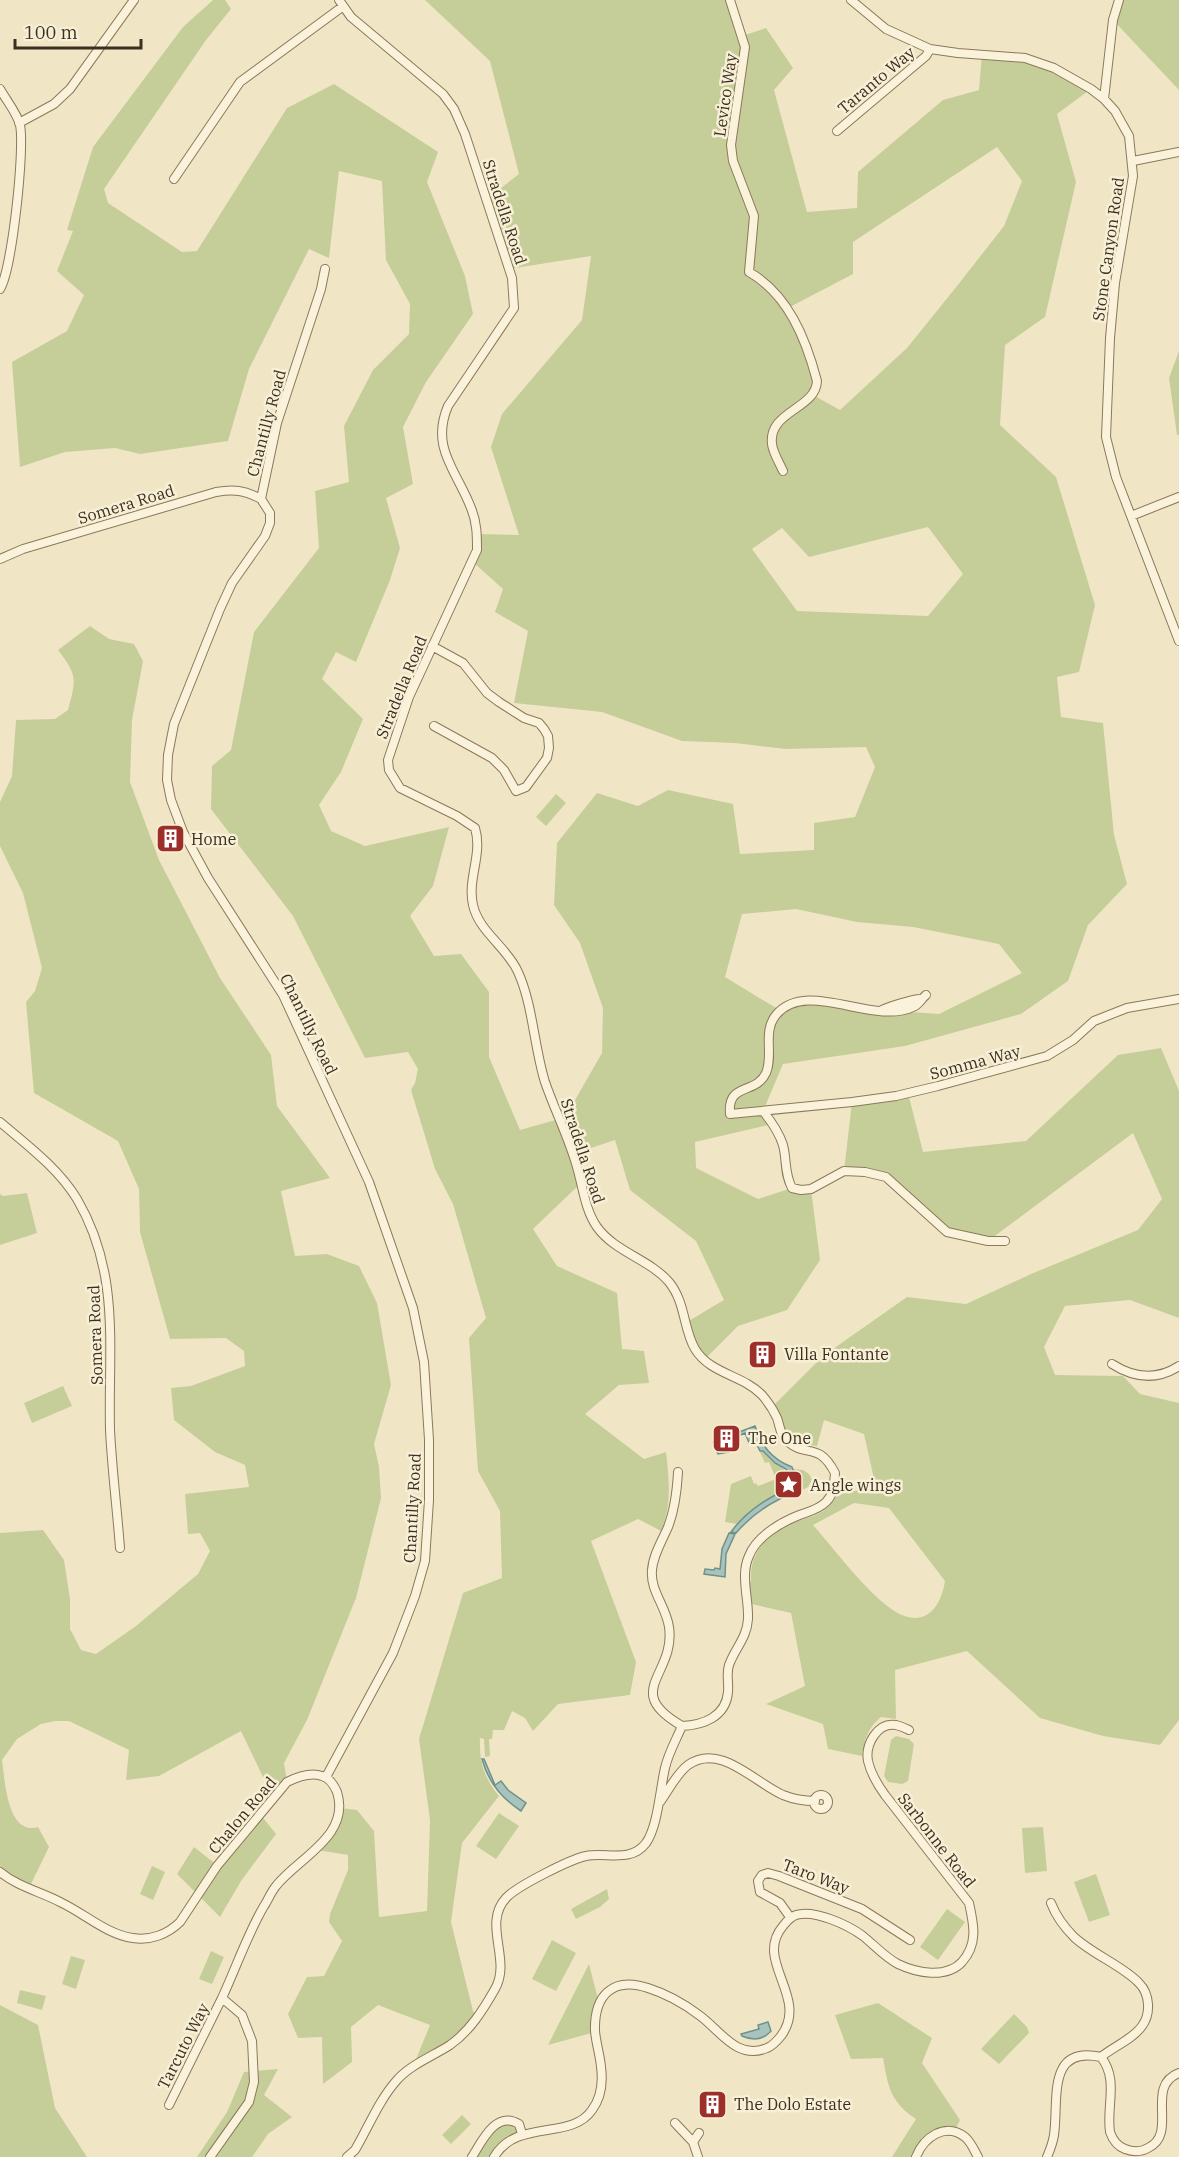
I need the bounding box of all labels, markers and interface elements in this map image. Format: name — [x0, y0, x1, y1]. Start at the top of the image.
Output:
scale bar — [15, 12, 141, 50]
text: 100 m — [24, 21, 78, 44]
street label: Taranto Way — [833, 42, 919, 118]
street label: Levico Way — [709, 52, 741, 138]
street label: Stradella Road — [479, 157, 531, 267]
street label: Stone Canyon Road — [1088, 176, 1128, 322]
street label: Chantilly Road — [242, 367, 290, 479]
street label: Somera Road — [75, 480, 177, 528]
street label: Stradella Road — [371, 632, 431, 741]
building icon: Home — [154, 823, 186, 855]
place label: Home — [191, 829, 236, 849]
street label: Chantilly Road — [276, 970, 342, 1078]
street label: Somma Way — [927, 1040, 1023, 1084]
street label: Stradella Road — [557, 1096, 609, 1206]
street label: Somera Road — [83, 1284, 107, 1385]
building icon: Villa Fontante — [747, 1338, 779, 1370]
place label: Villa Fontante — [784, 1344, 889, 1364]
building icon: The One — [711, 1422, 743, 1454]
place label: The One — [748, 1428, 811, 1448]
street label: Chantilly Road — [399, 1452, 425, 1563]
place icon: Angle wings — [773, 1469, 805, 1501]
place label: Angle wings — [810, 1475, 901, 1495]
street label: Chalon Road — [204, 1772, 280, 1858]
street label: Sarbonne Road — [894, 1789, 980, 1892]
street label: Taro Way — [780, 1854, 853, 1898]
street label: Tarcuto Way — [153, 1999, 213, 2092]
building icon: The Dolo Estate — [697, 2088, 729, 2120]
place label: The Dolo Estate — [734, 2094, 851, 2114]

